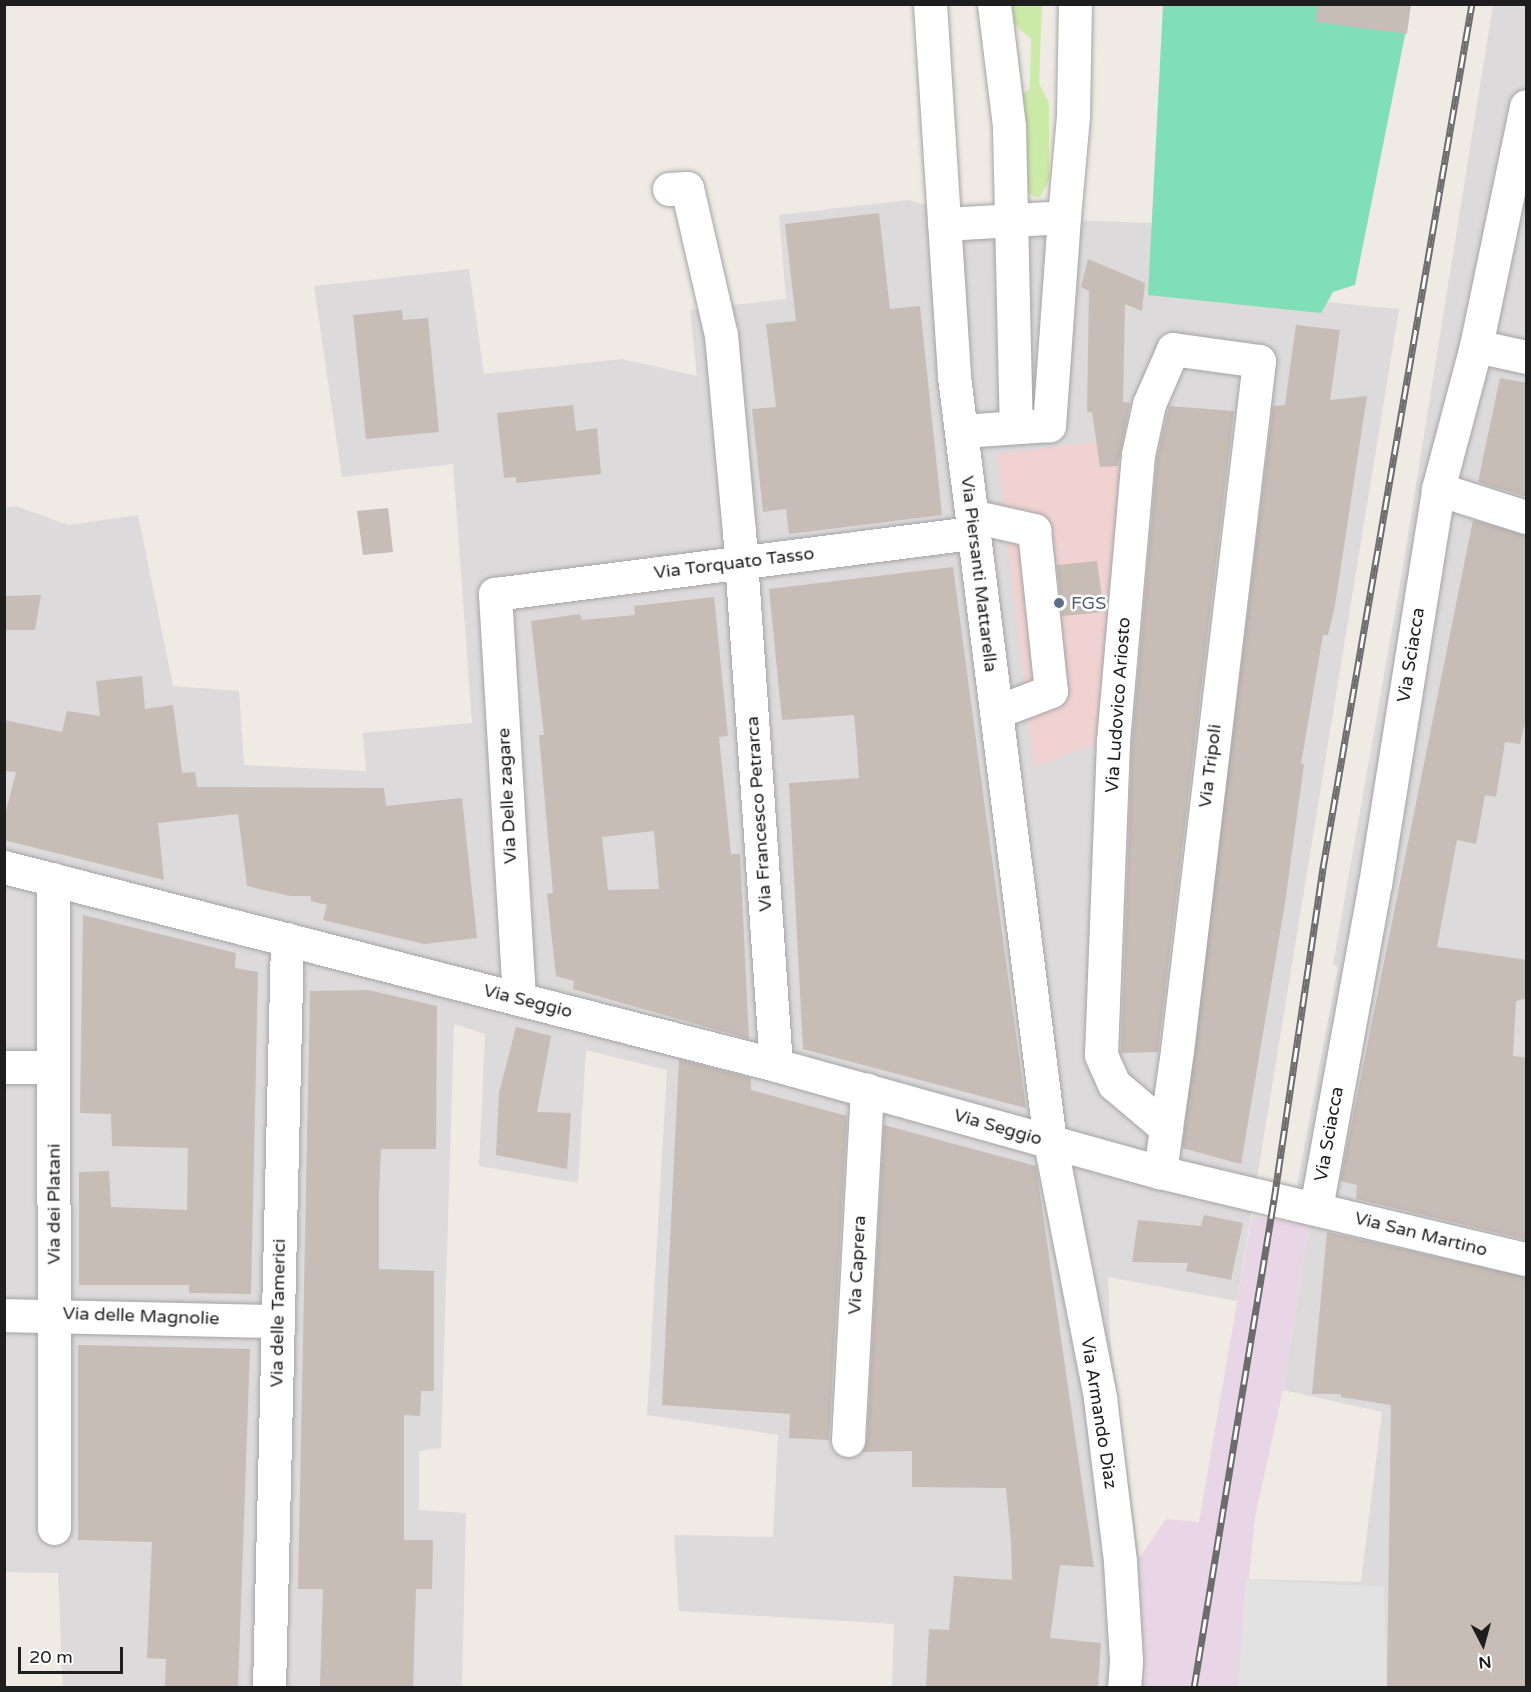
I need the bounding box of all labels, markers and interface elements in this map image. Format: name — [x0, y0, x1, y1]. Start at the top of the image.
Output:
street label: Via Piersanti Mattarella — [956, 475, 1002, 673]
street label: Via Torquato Tasso — [653, 542, 815, 584]
place label: FGS — [1071, 592, 1106, 614]
marker: FGS — [1052, 596, 1066, 610]
street label: Via Sciacca — [1393, 606, 1429, 704]
street label: Via Ludovico Ariosto — [1101, 616, 1135, 794]
street label: Via Francesco Petrarca — [741, 716, 777, 912]
street label: Via Tripoli — [1194, 723, 1226, 809]
street label: Via Delle zagare — [493, 727, 521, 865]
street label: Via Seggio — [481, 980, 575, 1022]
street label: Via Sciacca — [1310, 1085, 1348, 1183]
street label: Via Seggio — [951, 1104, 1045, 1150]
street label: Via dei Platani — [43, 1143, 65, 1265]
street label: Via San Martino — [1352, 1207, 1490, 1261]
street label: Via Caprera — [844, 1215, 870, 1315]
street label: Via delle Tamerici — [266, 1238, 290, 1388]
street label: Via delle Magnolie — [62, 1302, 220, 1330]
street label: Via Armando Diaz — [1076, 1336, 1122, 1490]
north arrow — [1453, 1614, 1513, 1674]
scale bar — [21, 1635, 126, 1673]
text: 20 m — [29, 1646, 73, 1668]
text: N — [1477, 1651, 1492, 1673]

